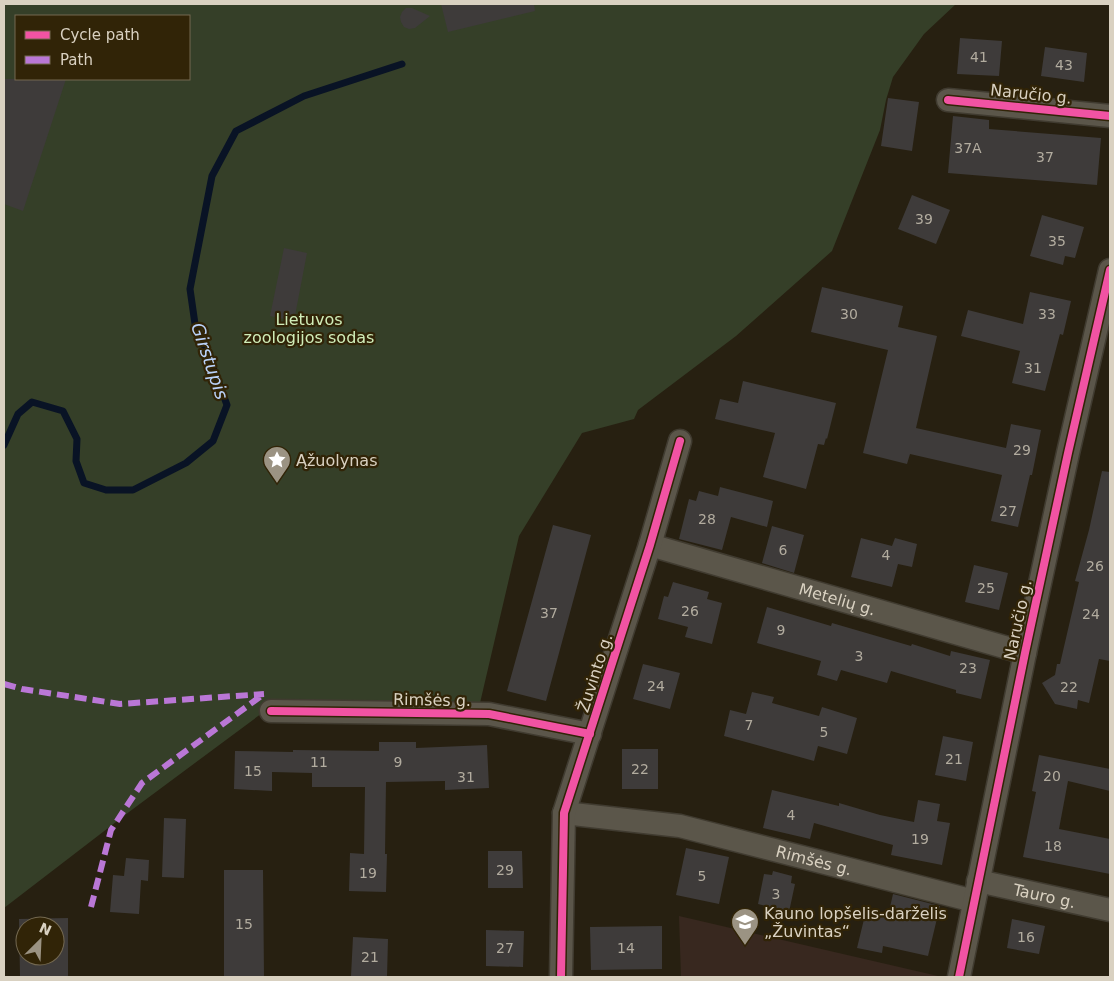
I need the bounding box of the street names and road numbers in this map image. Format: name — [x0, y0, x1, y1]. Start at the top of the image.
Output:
street label: Naručio g. — [989, 80, 1073, 108]
street label: Naručio g. — [1000, 578, 1036, 662]
street label: Metelių g. — [797, 579, 878, 619]
street label: Žuvinto g. — [573, 631, 617, 715]
street label: Rimšės g. — [393, 690, 471, 710]
street label: Rimšės g. — [774, 841, 854, 879]
street label: Tauro g. — [1010, 879, 1077, 912]

